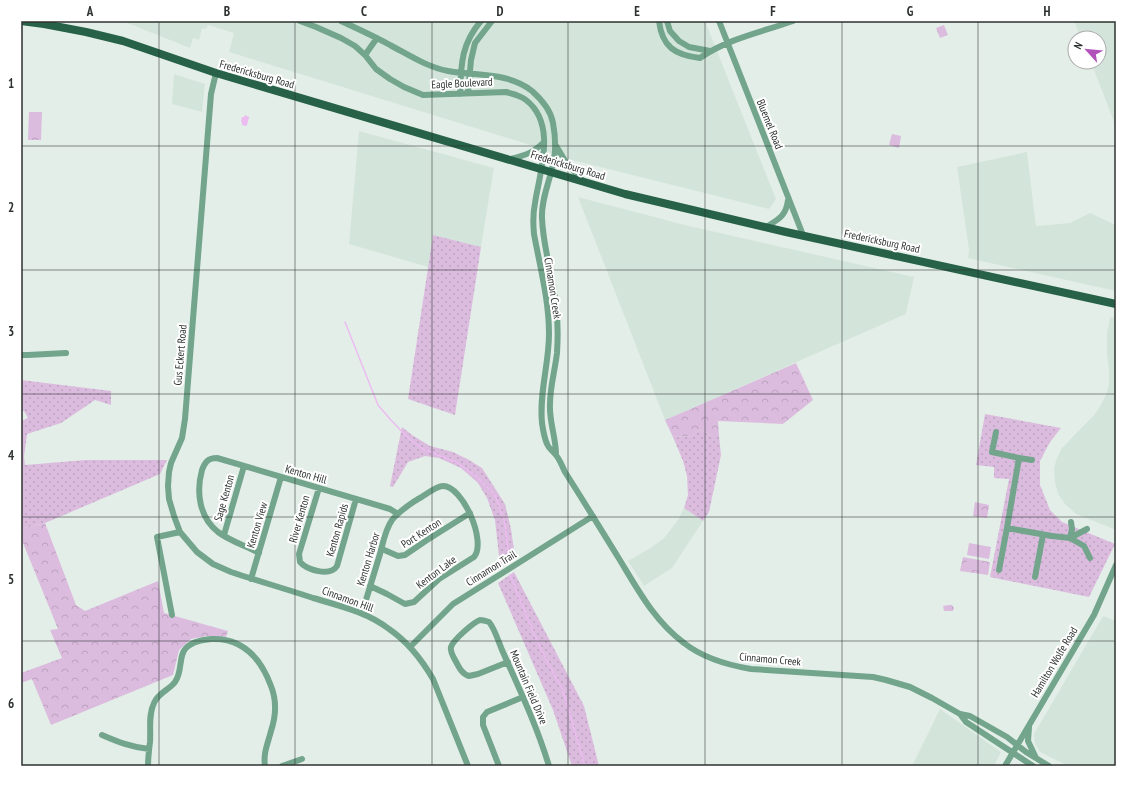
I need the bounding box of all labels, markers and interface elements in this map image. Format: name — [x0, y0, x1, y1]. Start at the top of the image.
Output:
text: A — [86, 3, 94, 20]
text: B — [224, 3, 230, 20]
text: C — [361, 3, 367, 20]
text: D — [497, 3, 504, 20]
text: E — [634, 3, 640, 20]
text: F — [770, 3, 776, 20]
text: G — [907, 3, 914, 20]
text: H — [1044, 3, 1051, 20]
north arrow — [1067, 30, 1107, 70]
text: N — [1071, 40, 1086, 51]
street label: Fredericksburg Road — [218, 57, 296, 91]
street label: Eagle Boulevard — [431, 74, 493, 92]
text: 1 — [8, 75, 14, 92]
street label: Bluemel Road — [754, 97, 786, 151]
street label: Fredericksburg Road — [529, 147, 607, 183]
text: 2 — [8, 199, 14, 216]
street label: Fredericksburg Road — [843, 226, 921, 256]
street label: Cinnamon Creek — [541, 256, 565, 320]
text: 3 — [8, 323, 14, 340]
street label: Gus Eckert Road — [170, 324, 190, 386]
text: 4 — [8, 447, 15, 464]
street label: Kenton Hill — [284, 461, 329, 487]
street label: Sage Kenton — [211, 473, 237, 523]
street label: River Kenton — [286, 494, 312, 544]
street label: Kenton View — [243, 500, 271, 550]
street label: Kenton Rapids — [323, 502, 351, 558]
street label: Port Kenton — [398, 515, 444, 551]
street label: Kenton Harbor — [353, 531, 383, 587]
street label: Cinnamon Trail — [463, 547, 519, 589]
street label: Kenton Lake — [413, 552, 459, 592]
text: 5 — [8, 571, 14, 588]
street label: Cinnamon Hill — [320, 583, 376, 615]
street label: Hamilton Wolfe Road — [1027, 624, 1081, 700]
street label: Mountain Field Drive — [507, 648, 551, 727]
street label: Cinnamon Creek — [739, 649, 802, 669]
text: 6 — [8, 695, 14, 712]

